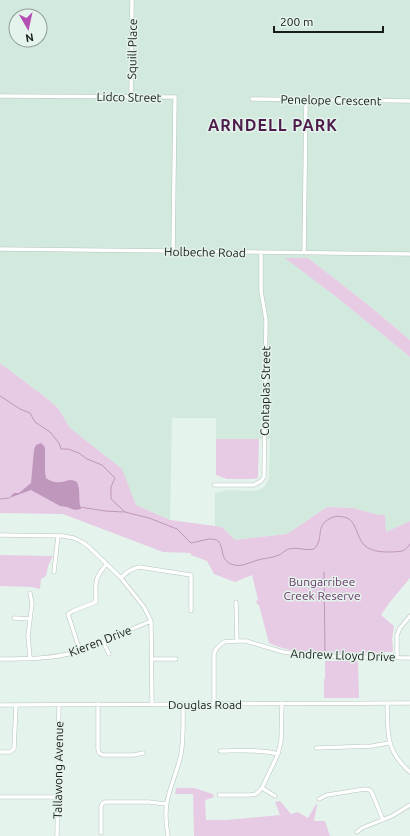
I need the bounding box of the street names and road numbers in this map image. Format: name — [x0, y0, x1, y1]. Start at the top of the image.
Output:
street label: Squill Place — [125, 18, 139, 80]
street label: Lidco Street — [96, 90, 162, 104]
street label: Penelope Crescent — [280, 93, 382, 107]
street label: Holbeche Road — [164, 245, 246, 259]
street label: Contaplas Street — [258, 346, 272, 436]
street label: Kieren Drive — [67, 623, 133, 659]
street label: Andrew Lloyd Drive — [290, 647, 396, 663]
street label: Douglas Road — [168, 698, 242, 711]
street label: Tallawong Avenue — [51, 721, 65, 819]

